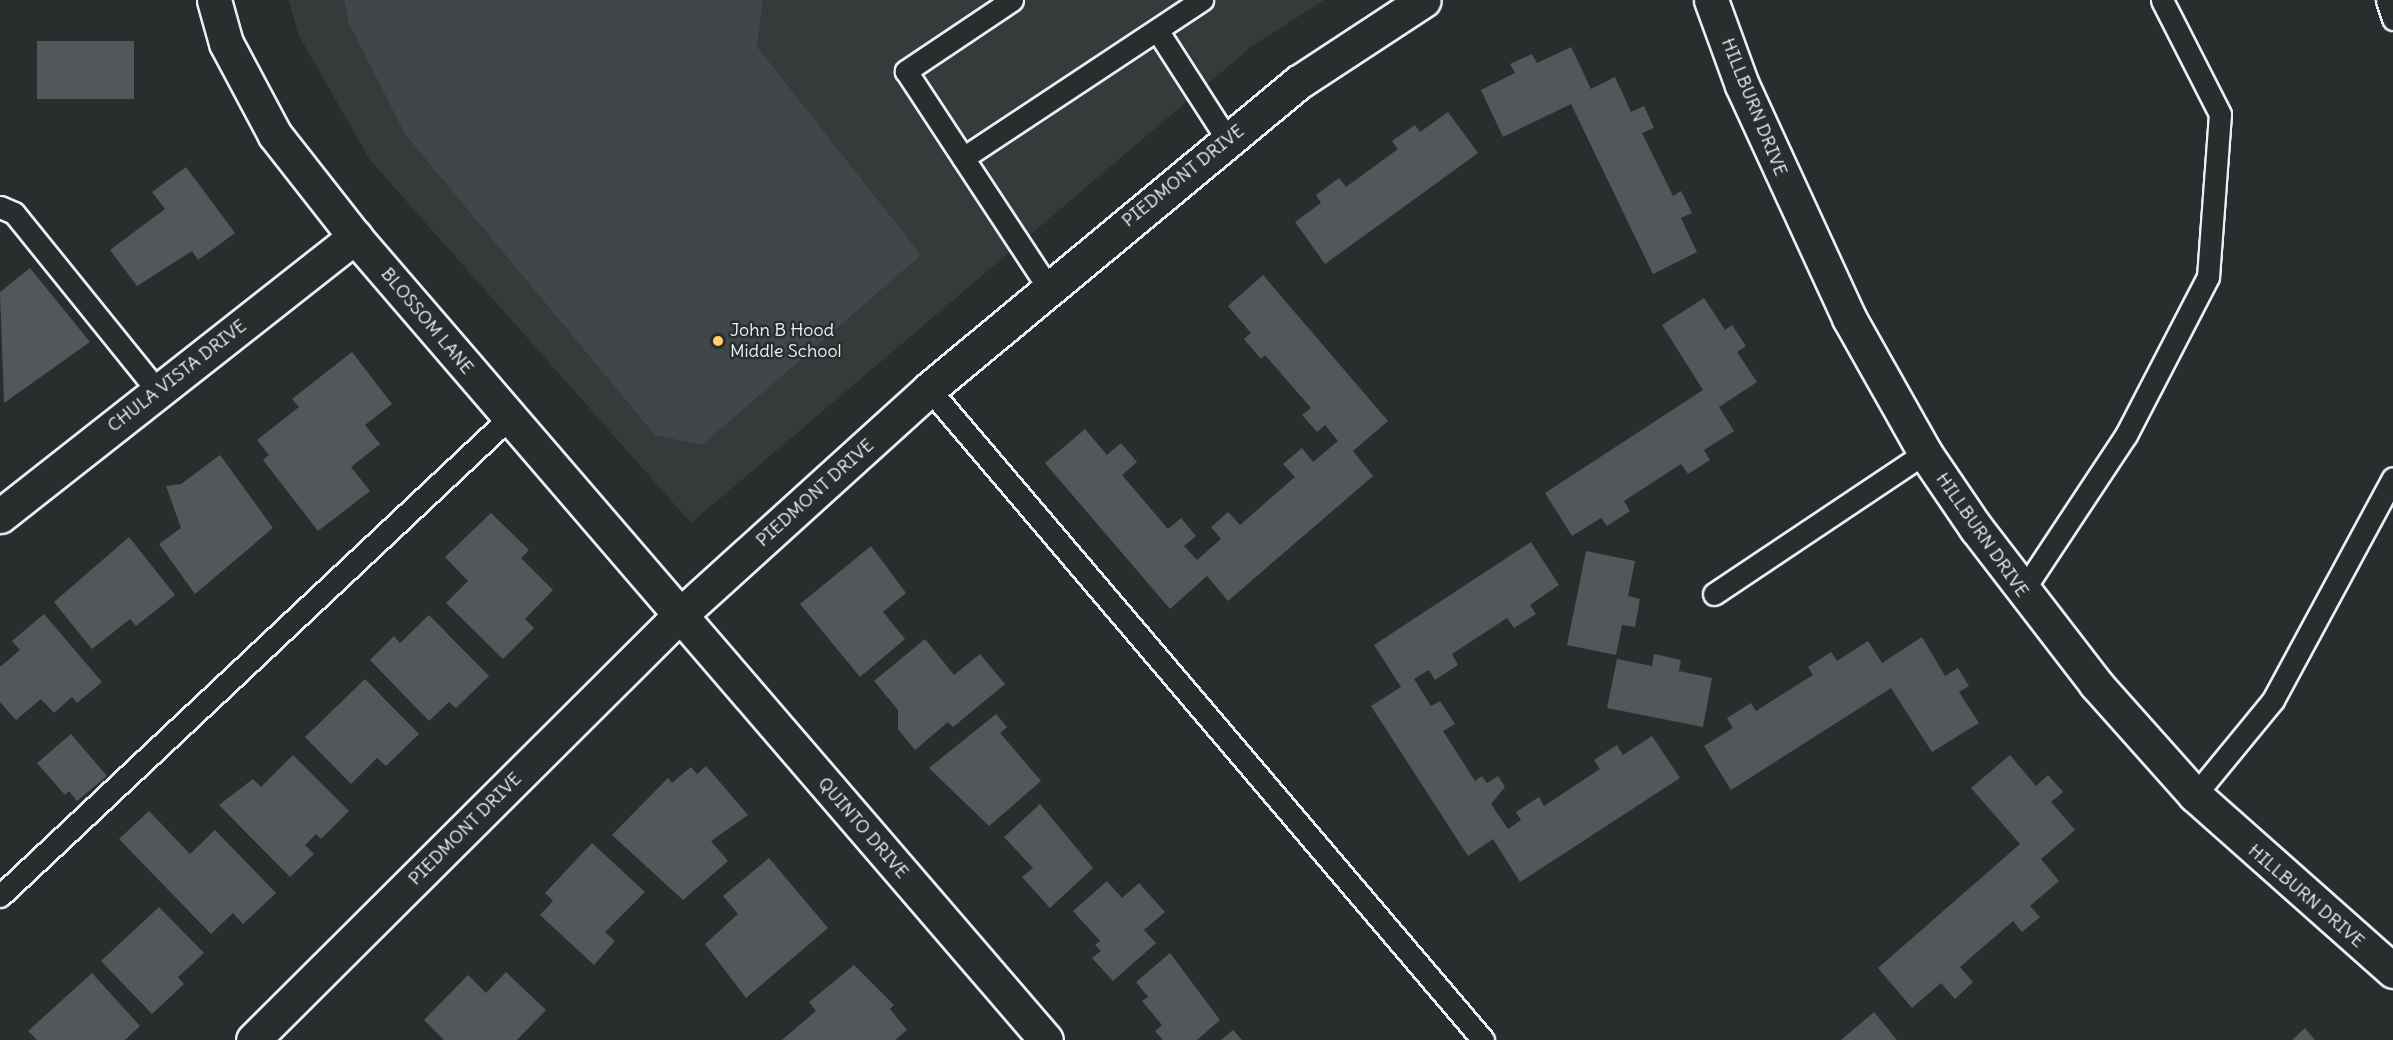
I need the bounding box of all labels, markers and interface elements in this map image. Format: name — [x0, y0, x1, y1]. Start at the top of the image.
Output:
street label: HILLBURN DRIVE — [1717, 35, 1791, 179]
street label: PIEDMONT DRIVE — [1118, 120, 1248, 232]
street label: BLOSSOM LANE — [376, 263, 478, 379]
street label: CHULA VISTA DRIVE — [103, 315, 251, 437]
place label: John B Hood Middle School — [730, 320, 842, 362]
marker: John B Hood Middle School — [711, 334, 725, 348]
street label: PIEDMONT DRIVE — [752, 435, 878, 551]
street label: HILLBURN DRIVE — [1931, 469, 2033, 601]
street label: PIEDMONT DRIVE — [404, 768, 526, 890]
street label: QUINTO DRIVE — [813, 773, 913, 883]
street label: HILLBURN DRIVE — [2244, 840, 2368, 952]

